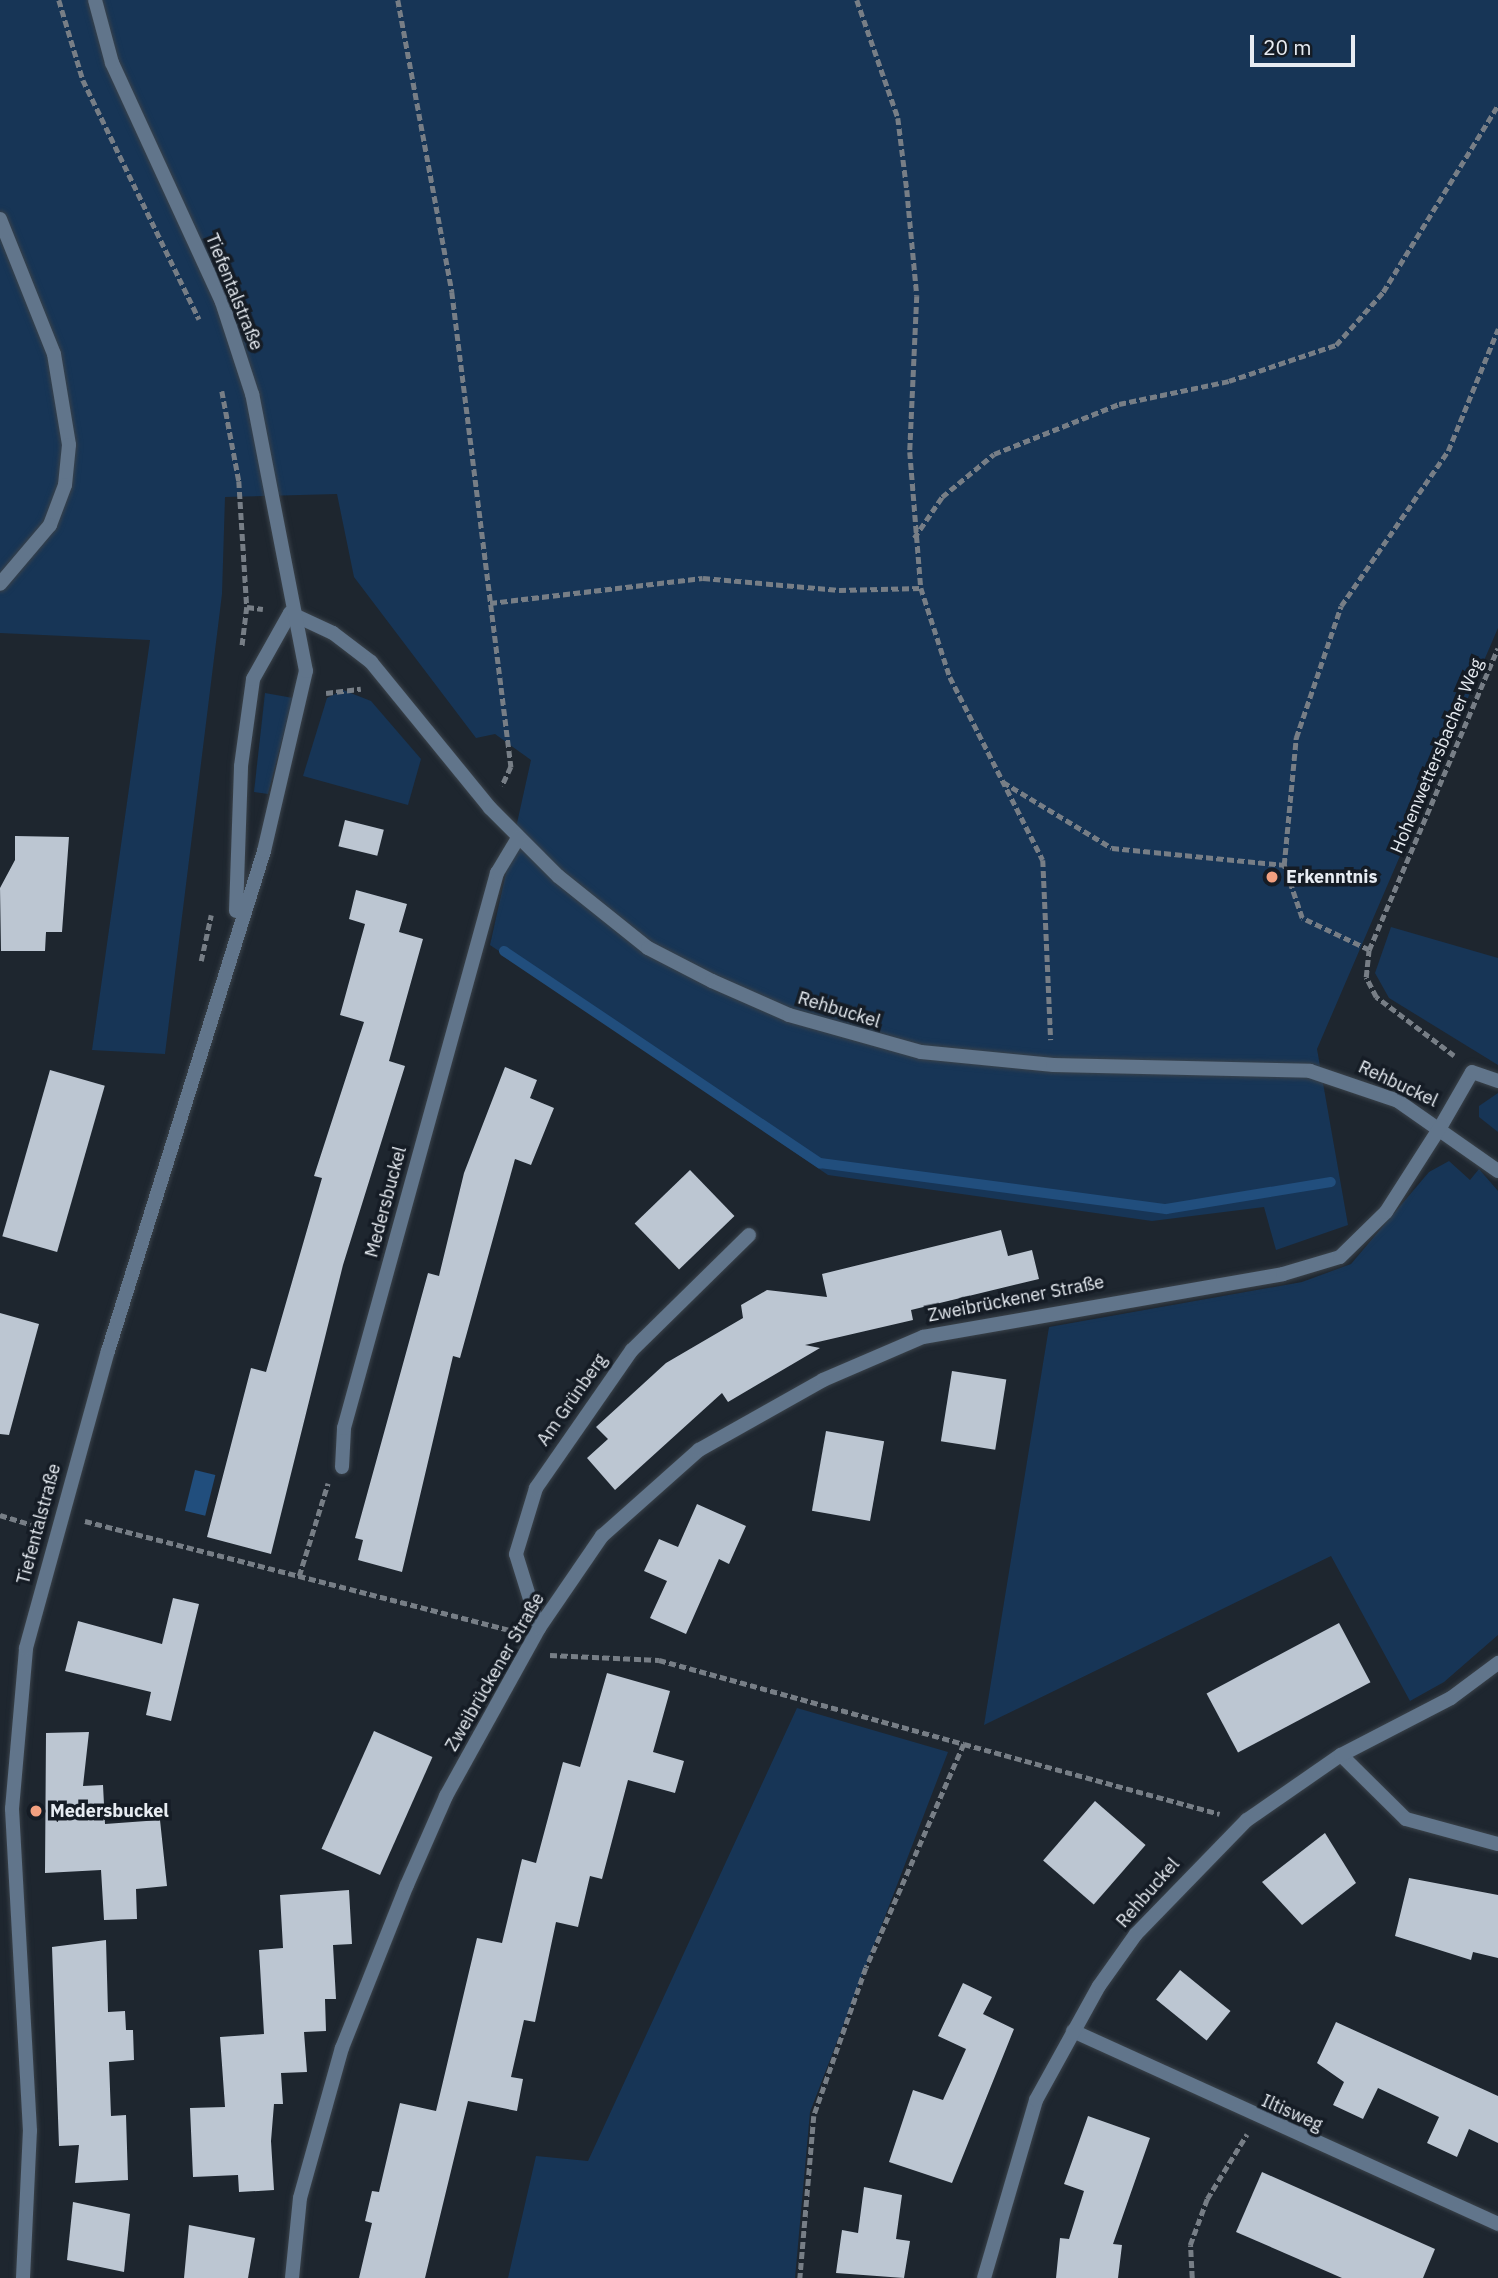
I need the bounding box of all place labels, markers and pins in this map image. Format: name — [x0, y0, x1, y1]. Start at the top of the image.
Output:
place label: Erkenntnis — [1286, 866, 1378, 888]
marker: Erkenntnis — [1264, 869, 1280, 885]
place label: Medersbuckel — [50, 1800, 169, 1822]
marker: Medersbuckel — [28, 1803, 44, 1819]

